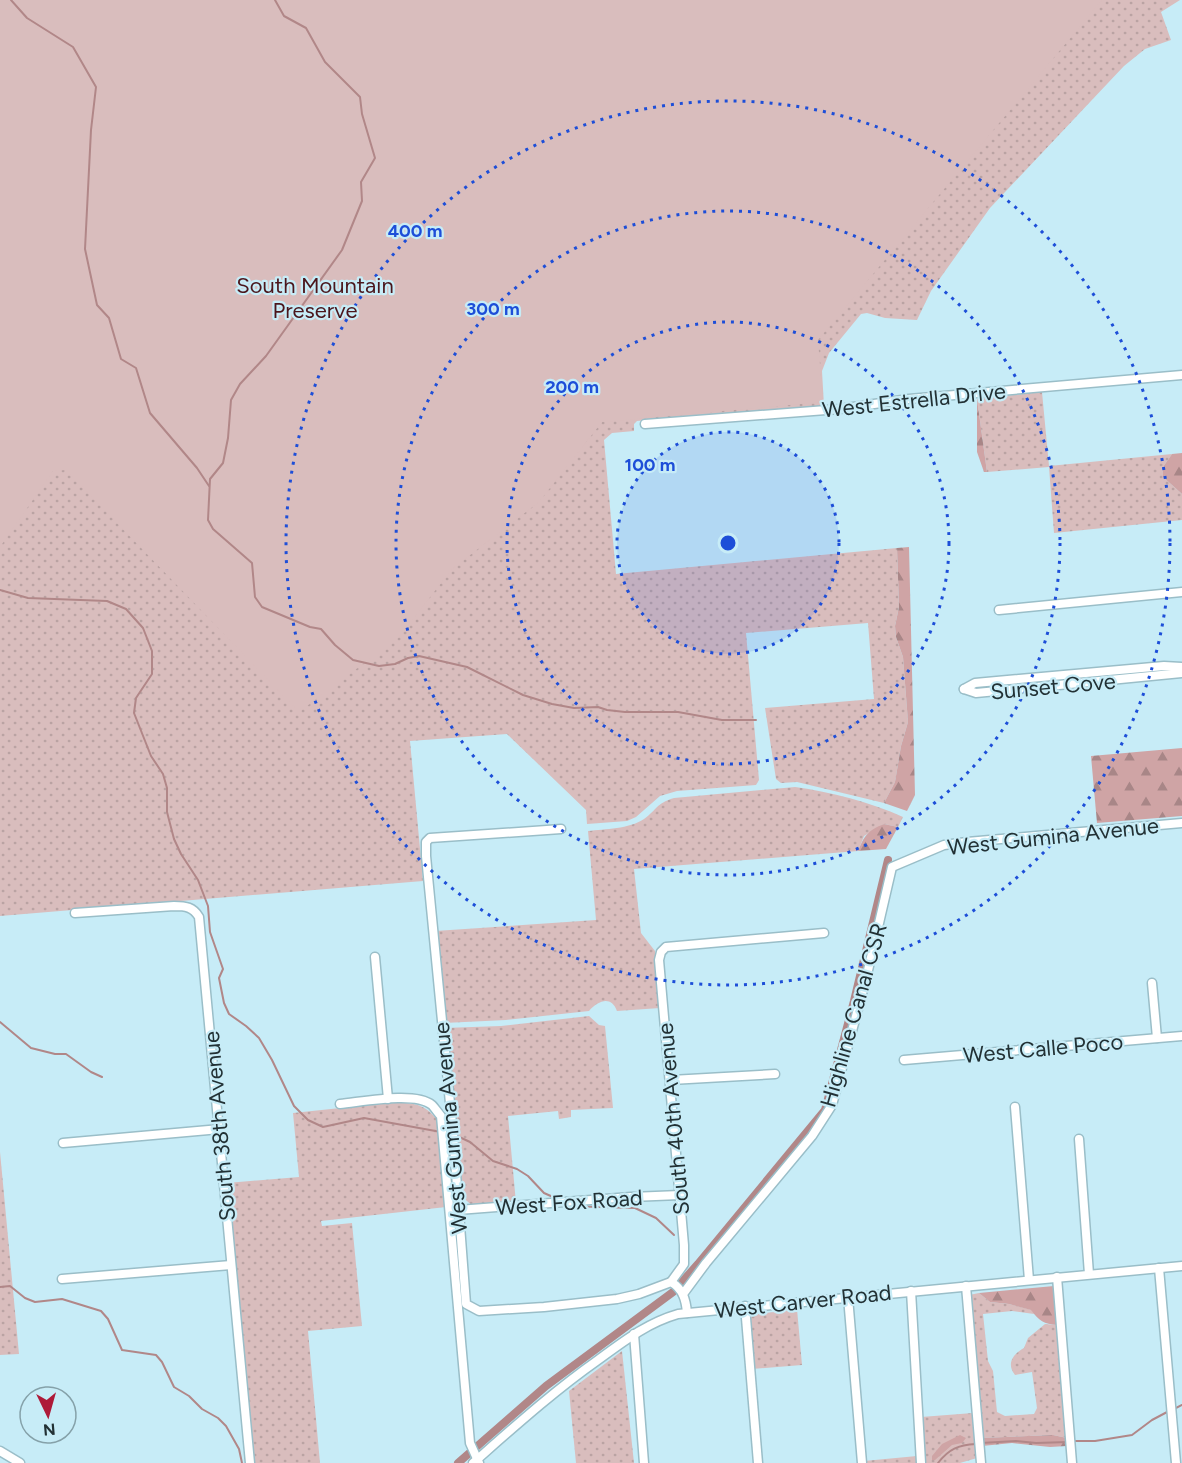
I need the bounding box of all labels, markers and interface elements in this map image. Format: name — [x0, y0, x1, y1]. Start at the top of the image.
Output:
text: 400 m — [388, 220, 442, 242]
park label: South Mountain Preserve — [236, 272, 394, 324]
text: 300 m — [466, 298, 520, 320]
text: 200 m — [545, 376, 599, 398]
street label: West Estrella Drive — [821, 377, 1007, 424]
text: 100 m — [625, 454, 675, 476]
centre of rings — [718, 533, 738, 553]
street label: Sunset Cove — [989, 668, 1117, 705]
street label: West Gumina Avenue — [946, 812, 1160, 861]
street label: Highline Canal CSR — [814, 920, 893, 1110]
street label: West Gumina Avenue — [428, 1021, 473, 1235]
street label: South 40th Avenue — [652, 1022, 695, 1216]
street label: West Calle Poco — [962, 1028, 1124, 1069]
street label: South 38th Avenue — [198, 1030, 241, 1222]
street label: West Fox Road — [495, 1184, 643, 1221]
street label: West Carver Road — [713, 1279, 893, 1324]
north arrow — [18, 1385, 78, 1445]
text: N — [42, 1419, 56, 1439]

